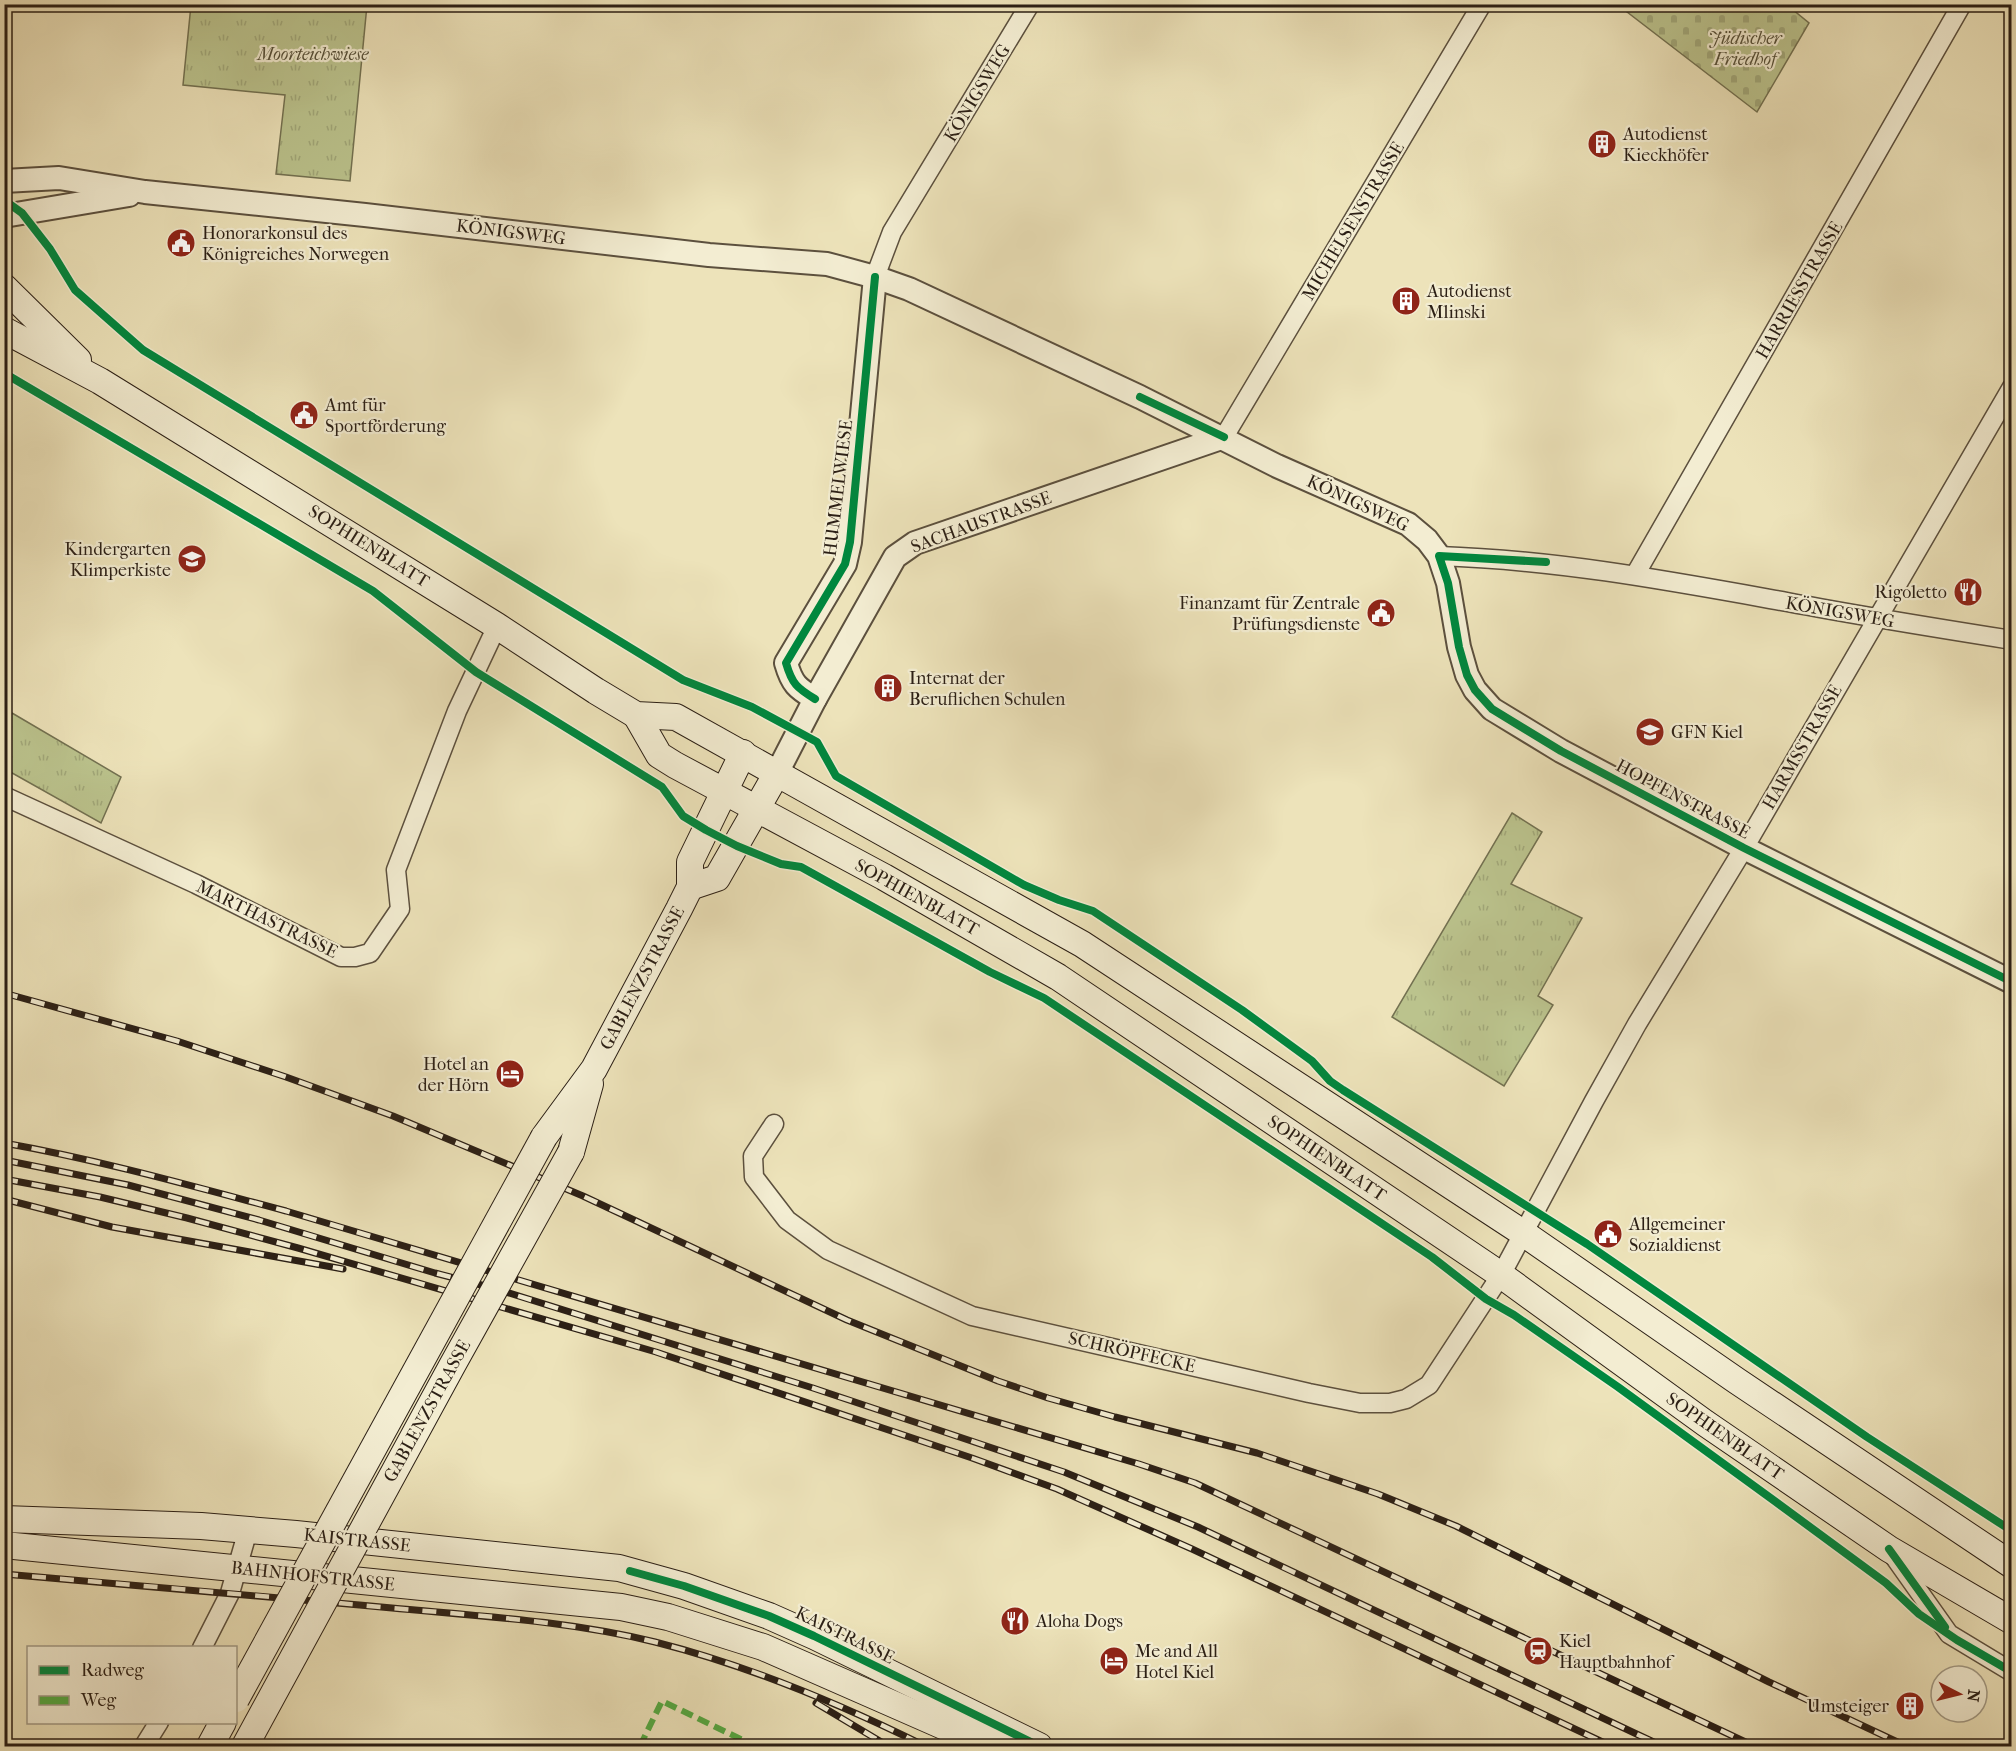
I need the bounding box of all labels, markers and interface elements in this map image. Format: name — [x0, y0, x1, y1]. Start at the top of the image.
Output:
park label: Jüdischer Friedhof — [1708, 28, 1784, 70]
street label: KÖNIGSWEG — [939, 40, 1015, 146]
park label: Moorteichwiese — [256, 44, 369, 65]
place label: Autodienst Kieckhöfer — [1622, 124, 1709, 166]
building icon: Autodienst Kieckhöfer — [1586, 128, 1618, 160]
street label: MICHELSENSTRASSE — [1298, 138, 1409, 304]
street label: KÖNIGSWEG — [455, 214, 567, 250]
street label: HARRIESSTRASSE — [1752, 218, 1847, 363]
place label: Honorarkonsul des Königreiches Norwegen — [202, 223, 390, 265]
public building icon: Honorarkonsul des Königreiches Norwegen — [165, 227, 197, 259]
place label: Autodienst Mlinski — [1426, 281, 1512, 323]
building icon: Autodienst Mlinski — [1390, 285, 1422, 317]
place label: Amt für Sportförderung — [324, 395, 446, 437]
public building icon: Amt für Sportförderung — [288, 399, 320, 431]
street label: HUMMELWIESE — [820, 419, 857, 558]
street label: KÖNIGSWEG — [1303, 470, 1413, 536]
street label: SACHAUSTRASSE — [908, 487, 1054, 558]
street label: SOPHIENBLATT — [304, 501, 434, 593]
place label: Kindergarten Klimperkiste — [64, 539, 172, 581]
school or university icon: Kindergarten Klimperkiste — [176, 543, 208, 575]
restaurant icon: Rigoletto — [1952, 576, 1984, 608]
place label: Rigoletto — [1874, 582, 1947, 603]
street label: KÖNIGSWEG — [1784, 592, 1896, 632]
place label: Finanzamt für Zentrale Prüfungsdienste — [1179, 593, 1360, 635]
public building icon: Finanzamt für Zentrale Prüfungsdienste — [1365, 597, 1397, 629]
place label: Internat der Beruflichen Schulen — [909, 668, 1066, 710]
building icon: Internat der Beruflichen Schulen — [872, 672, 904, 704]
street label: HARMSSTRASSE — [1758, 681, 1847, 813]
school or university icon: GFN Kiel — [1634, 716, 1666, 748]
place label: GFN Kiel — [1671, 722, 1743, 743]
street label: HOPFENSTRASSE — [1612, 755, 1753, 844]
street label: SOPHIENBLATT — [851, 855, 983, 941]
street label: MARTHASTRASSE — [193, 876, 341, 963]
street label: GABLENZSTRASSE — [596, 903, 689, 1054]
place label: Hotel an der Hörn — [418, 1054, 490, 1096]
hotel icon: Hotel an der Hörn — [494, 1058, 526, 1090]
street label: SOPHIENBLATT — [1263, 1111, 1391, 1206]
place label: Allgemeiner Sozialdienst — [1628, 1214, 1725, 1256]
public building icon: Allgemeiner Sozialdienst — [1592, 1218, 1624, 1250]
street label: SCHRÖPFECKE — [1066, 1327, 1198, 1377]
street label: GABLENZSTRASSE — [380, 1336, 475, 1486]
street label: SOPHIENBLATT — [1662, 1388, 1788, 1485]
street label: KAISTRASSE — [302, 1524, 412, 1557]
street label: BAHNHOFSTRASSE — [230, 1557, 396, 1596]
street label: KAISTRASSE — [792, 1602, 898, 1668]
restaurant icon: Aloha Dogs — [999, 1605, 1031, 1637]
place label: Aloha Dogs — [1035, 1611, 1123, 1632]
place label: Kiel Hauptbahnhof — [1559, 1631, 1675, 1673]
station icon: Kiel Hauptbahnhof — [1522, 1635, 1554, 1667]
place label: Me and All Hotel Kiel — [1135, 1641, 1218, 1683]
hotel icon: Me and All Hotel Kiel — [1098, 1645, 1130, 1677]
legend — [27, 1646, 237, 1724]
text: Radweg — [81, 1660, 144, 1681]
north arrow — [1929, 1664, 1989, 1724]
text: N — [1963, 1689, 1984, 1704]
text: Weg — [80, 1690, 116, 1711]
building icon: Umsteiger — [1894, 1690, 1926, 1722]
place label: Umsteiger — [1807, 1696, 1889, 1717]

